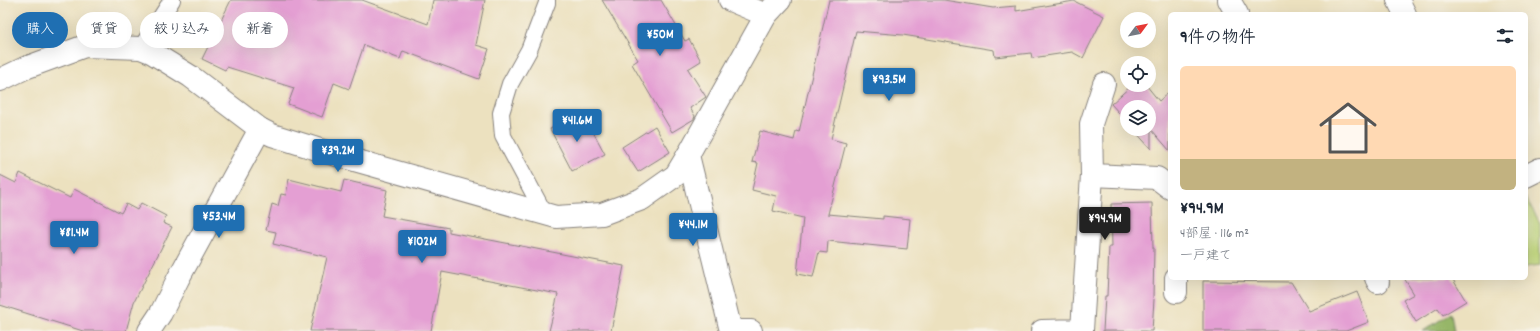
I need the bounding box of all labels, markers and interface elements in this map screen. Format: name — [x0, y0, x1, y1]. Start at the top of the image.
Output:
chip: 購入 — [12, 12, 68, 48]
chip: 賃貸 — [76, 12, 132, 48]
chip: 絞り込み — [140, 12, 224, 48]
chip: 新着 — [232, 12, 288, 48]
north arrow — [1120, 12, 1156, 48]
map controls — [1120, 12, 1156, 136]
pin: ¥50M — [636, 23, 684, 57]
icon: filters — [1494, 25, 1516, 47]
text: ¥50M — [646, 26, 674, 45]
text: 9件の物件 — [1180, 27, 1256, 51]
button: locate — [1120, 56, 1156, 92]
pin: ¥93.5M — [856, 68, 922, 102]
text: ¥93.5M — [872, 71, 906, 90]
icon: home — [1312, 92, 1384, 164]
button: layers — [1120, 100, 1156, 136]
pin: ¥41.6M — [544, 109, 610, 143]
text: ¥41.6M — [562, 112, 592, 131]
pin: ¥39.2M — [305, 139, 371, 173]
text: ¥39.2M — [321, 142, 355, 161]
text: ¥94.9M — [1180, 198, 1224, 222]
pin: ¥53.4M — [186, 205, 252, 239]
pin: ¥94.9M — [1072, 207, 1138, 241]
text: ¥53.4M — [202, 208, 236, 227]
text: ¥94.9M — [1088, 210, 1122, 229]
pin: ¥44.1M — [660, 213, 726, 247]
text: ¥44.1M — [678, 216, 708, 235]
pin: ¥81.4M — [41, 221, 107, 255]
text: ¥81.4M — [59, 224, 89, 243]
text: 4部屋 · 116 m² — [1180, 225, 1249, 244]
pin: ¥102M — [394, 230, 450, 264]
text: ¥102M — [407, 233, 437, 252]
text: 一戸建て — [1180, 247, 1232, 266]

